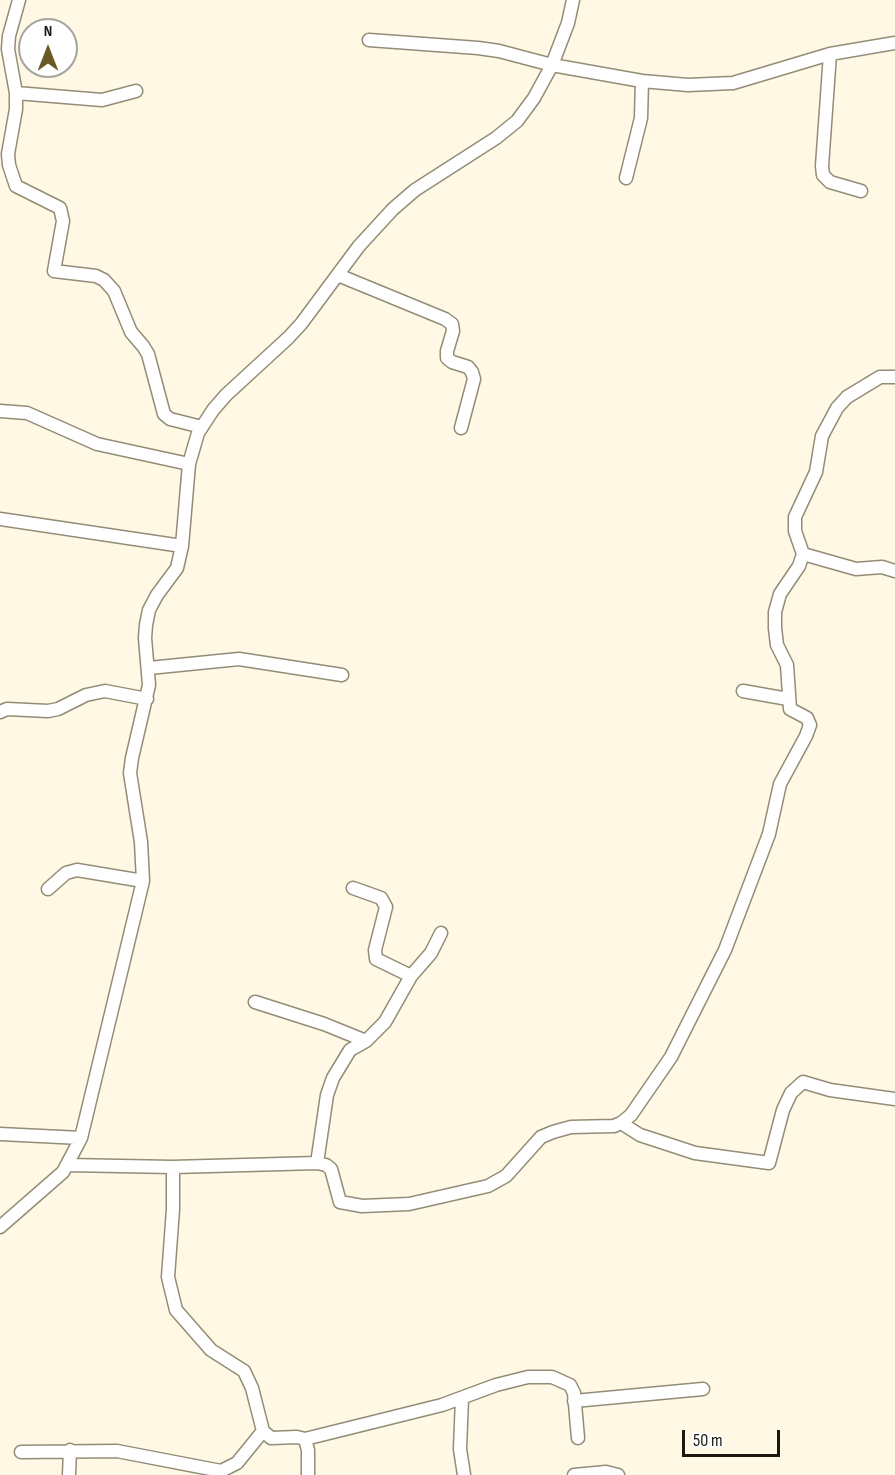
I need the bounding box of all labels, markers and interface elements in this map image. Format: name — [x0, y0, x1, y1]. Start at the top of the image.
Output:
north arrow — [18, 18, 78, 78]
text: N — [44, 22, 52, 41]
scale bar — [685, 1418, 782, 1456]
text: 50 m — [693, 1430, 723, 1451]

